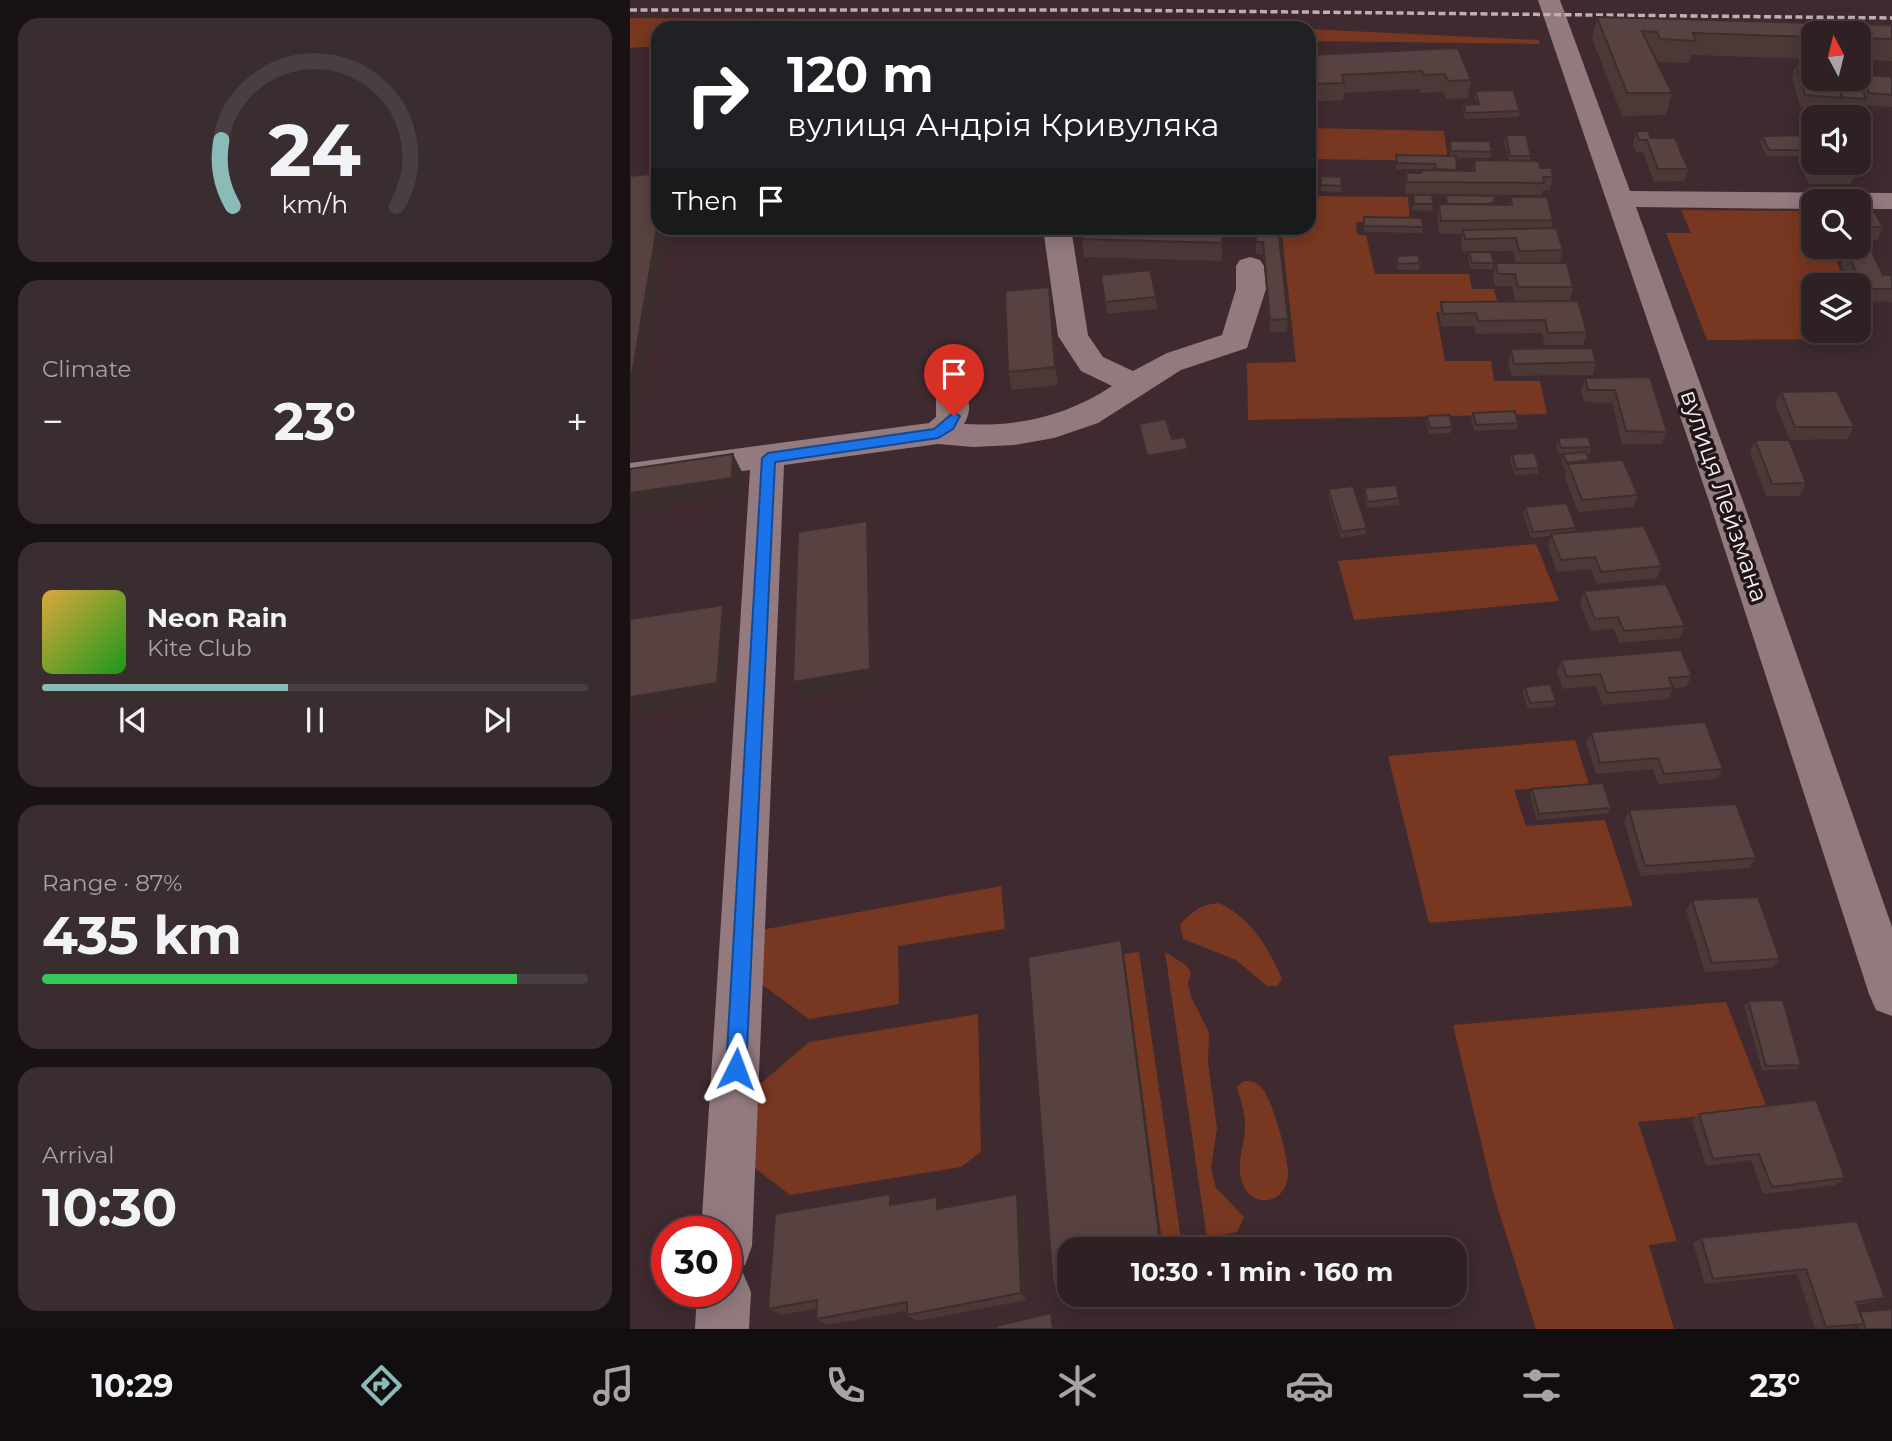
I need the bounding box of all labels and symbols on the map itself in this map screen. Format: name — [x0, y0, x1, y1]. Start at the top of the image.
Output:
north arrow — [1801, 21, 1871, 91]
pin — [924, 344, 984, 416]
street label: вулиця Лейзмана — [1675, 386, 1774, 606]
position arrow — [699, 1032, 773, 1106]
speed limit sign: 30 — [651, 1216, 742, 1307]

